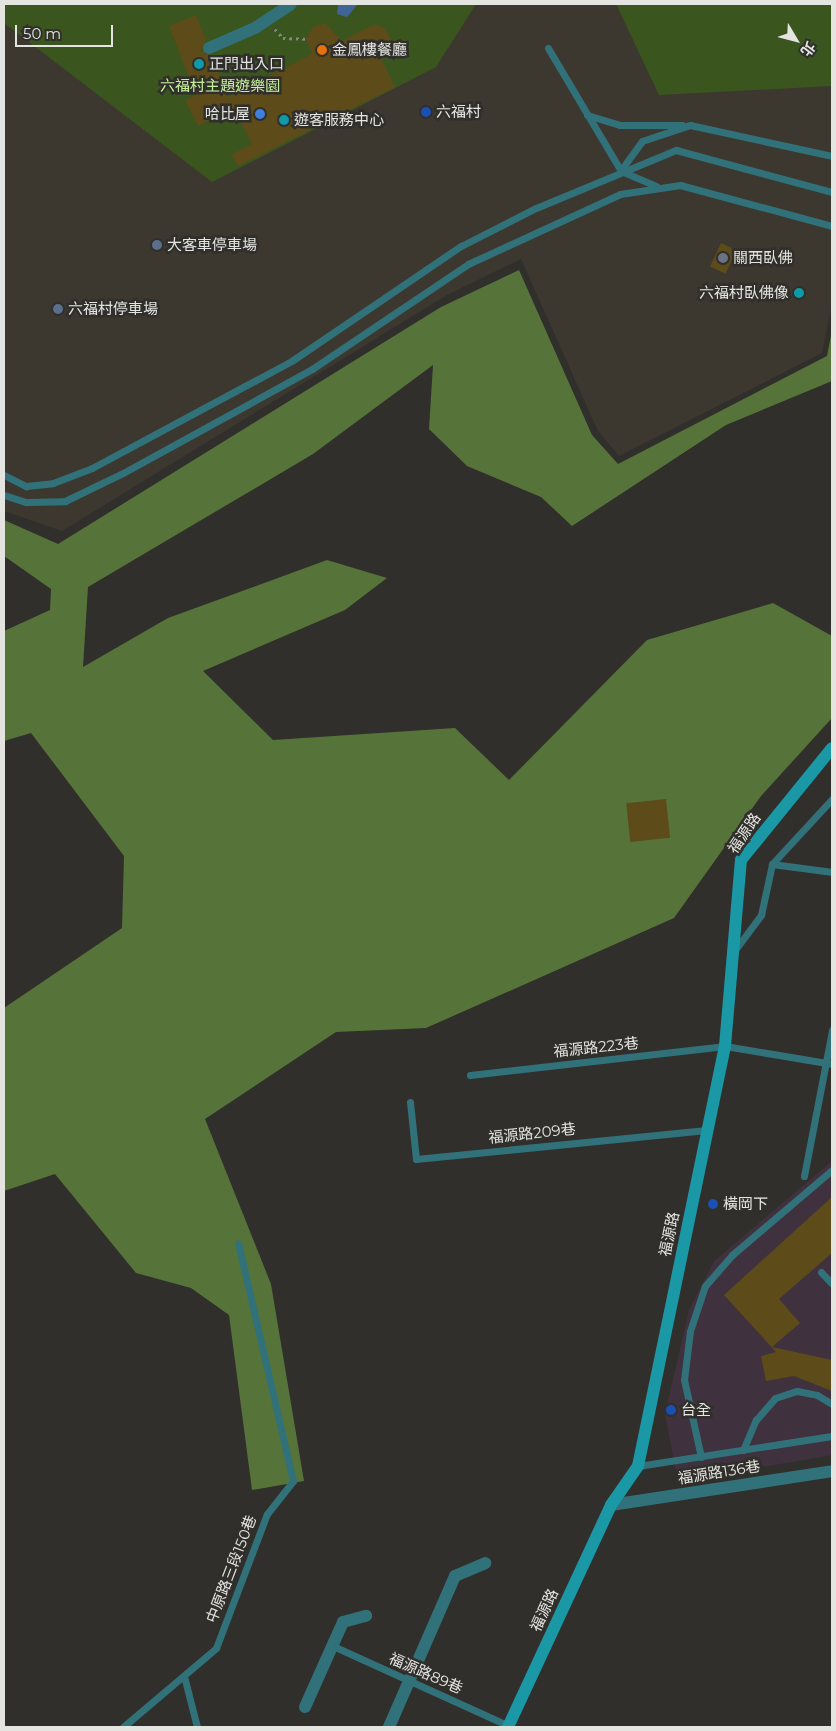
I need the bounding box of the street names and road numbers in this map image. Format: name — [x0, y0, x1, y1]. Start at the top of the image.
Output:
street label: 福源路 — [724, 809, 764, 857]
street label: 福源路223巷 — [553, 1034, 639, 1060]
street label: 福源路209巷 — [488, 1119, 576, 1147]
street label: 福源路 — [656, 1210, 682, 1258]
street label: 福源路136巷 — [677, 1457, 761, 1487]
street label: 中原路三段150巷 — [202, 1513, 260, 1625]
street label: 福源路 — [526, 1586, 562, 1634]
street label: 福源路89巷 — [386, 1649, 466, 1697]

